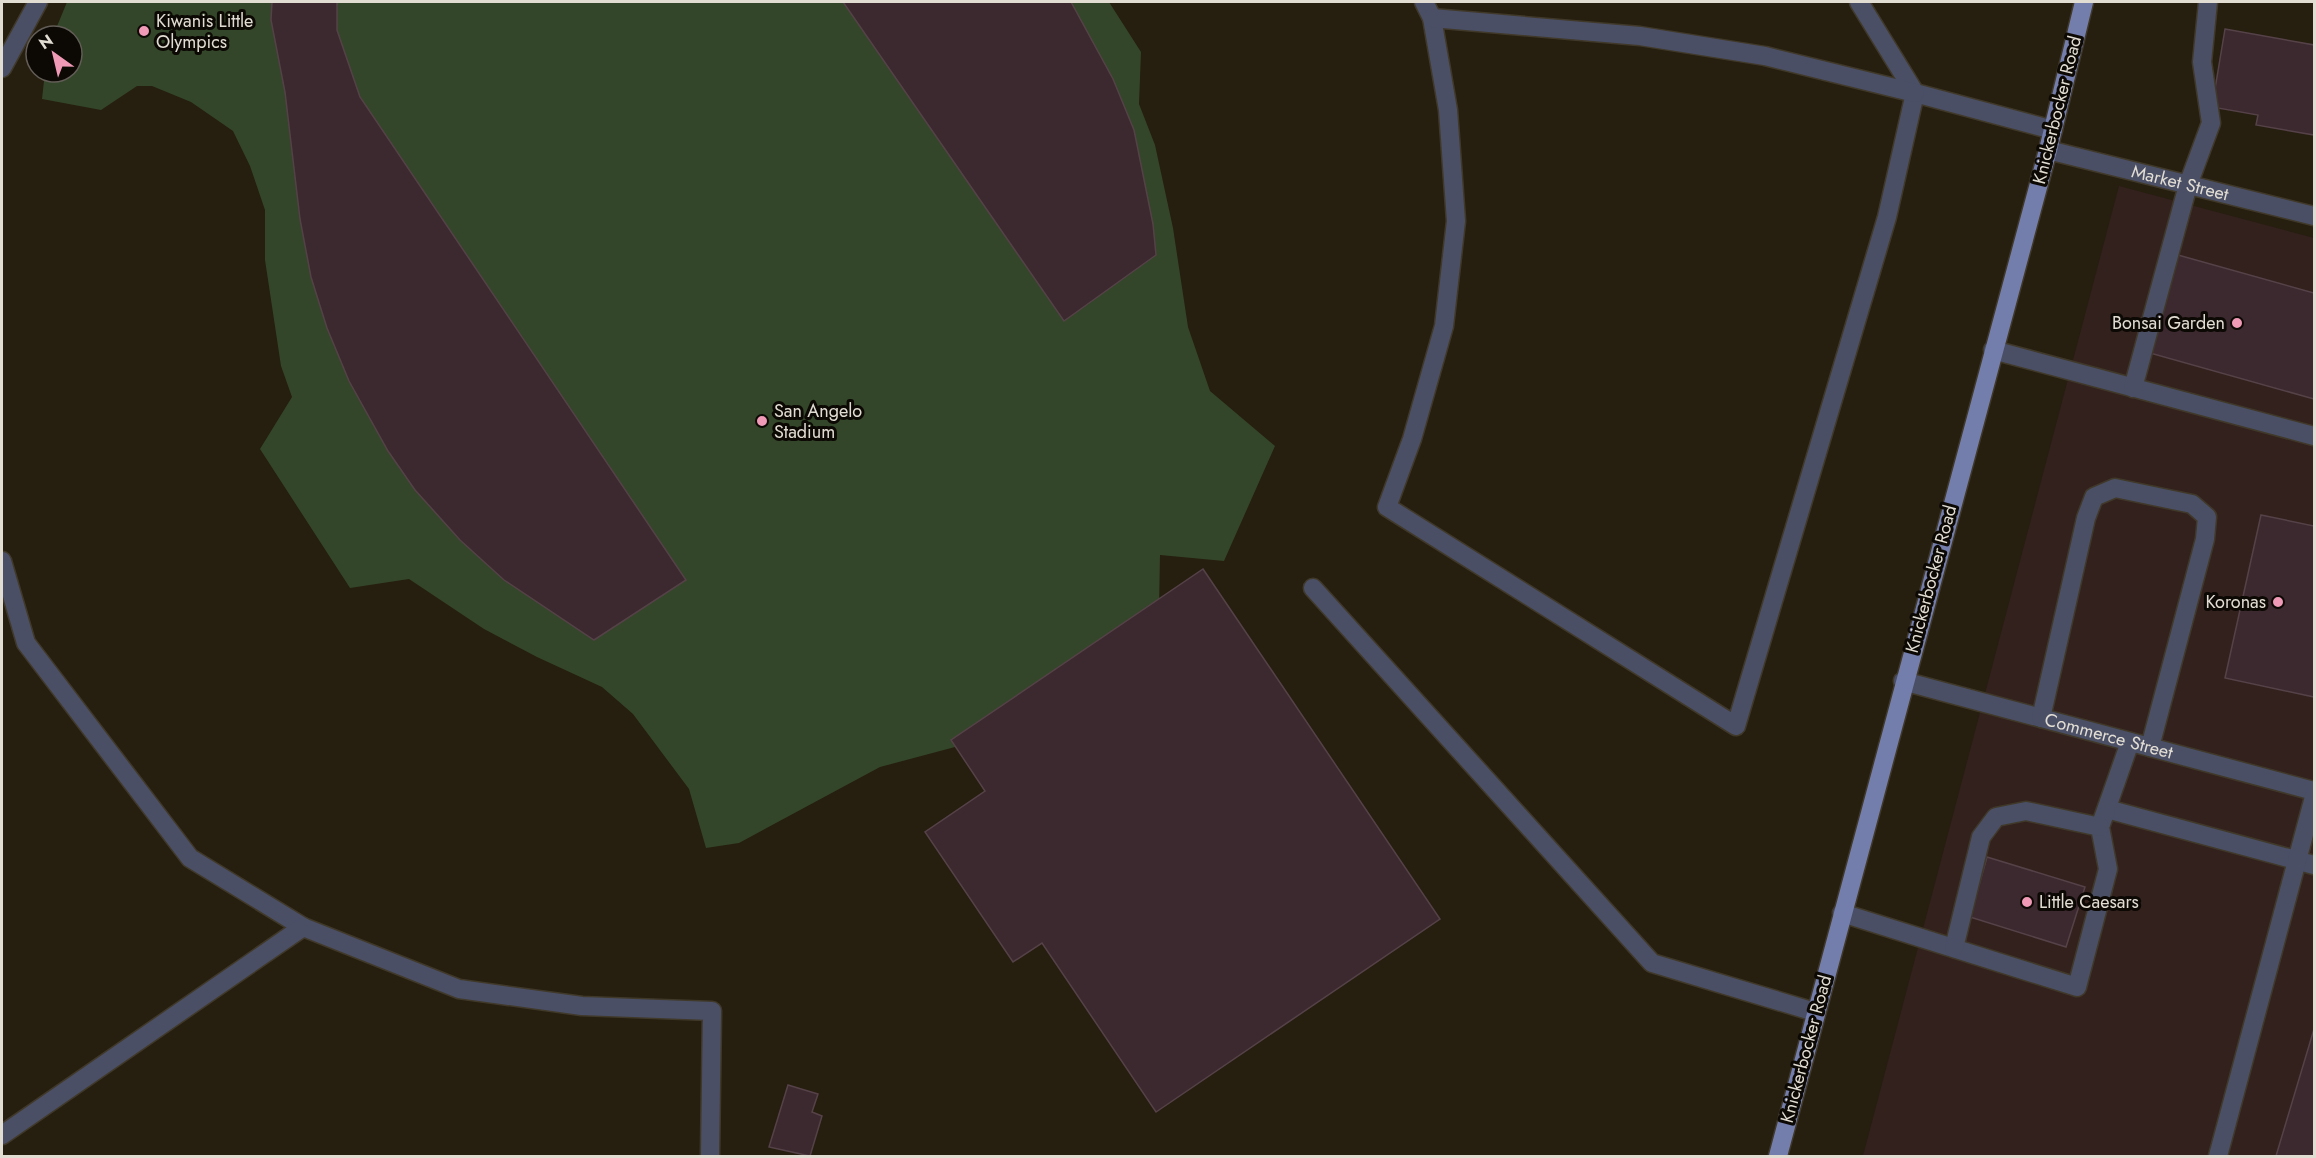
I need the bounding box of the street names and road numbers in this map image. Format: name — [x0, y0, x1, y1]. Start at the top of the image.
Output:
street label: Knickerbocker Road — [2026, 33, 2088, 187]
street label: Market Street — [2129, 158, 2232, 207]
street label: Knickerbocker Road — [1899, 502, 1963, 656]
street label: Commerce Street — [2042, 706, 2176, 766]
street label: Knickerbocker Road — [1774, 972, 1838, 1126]

